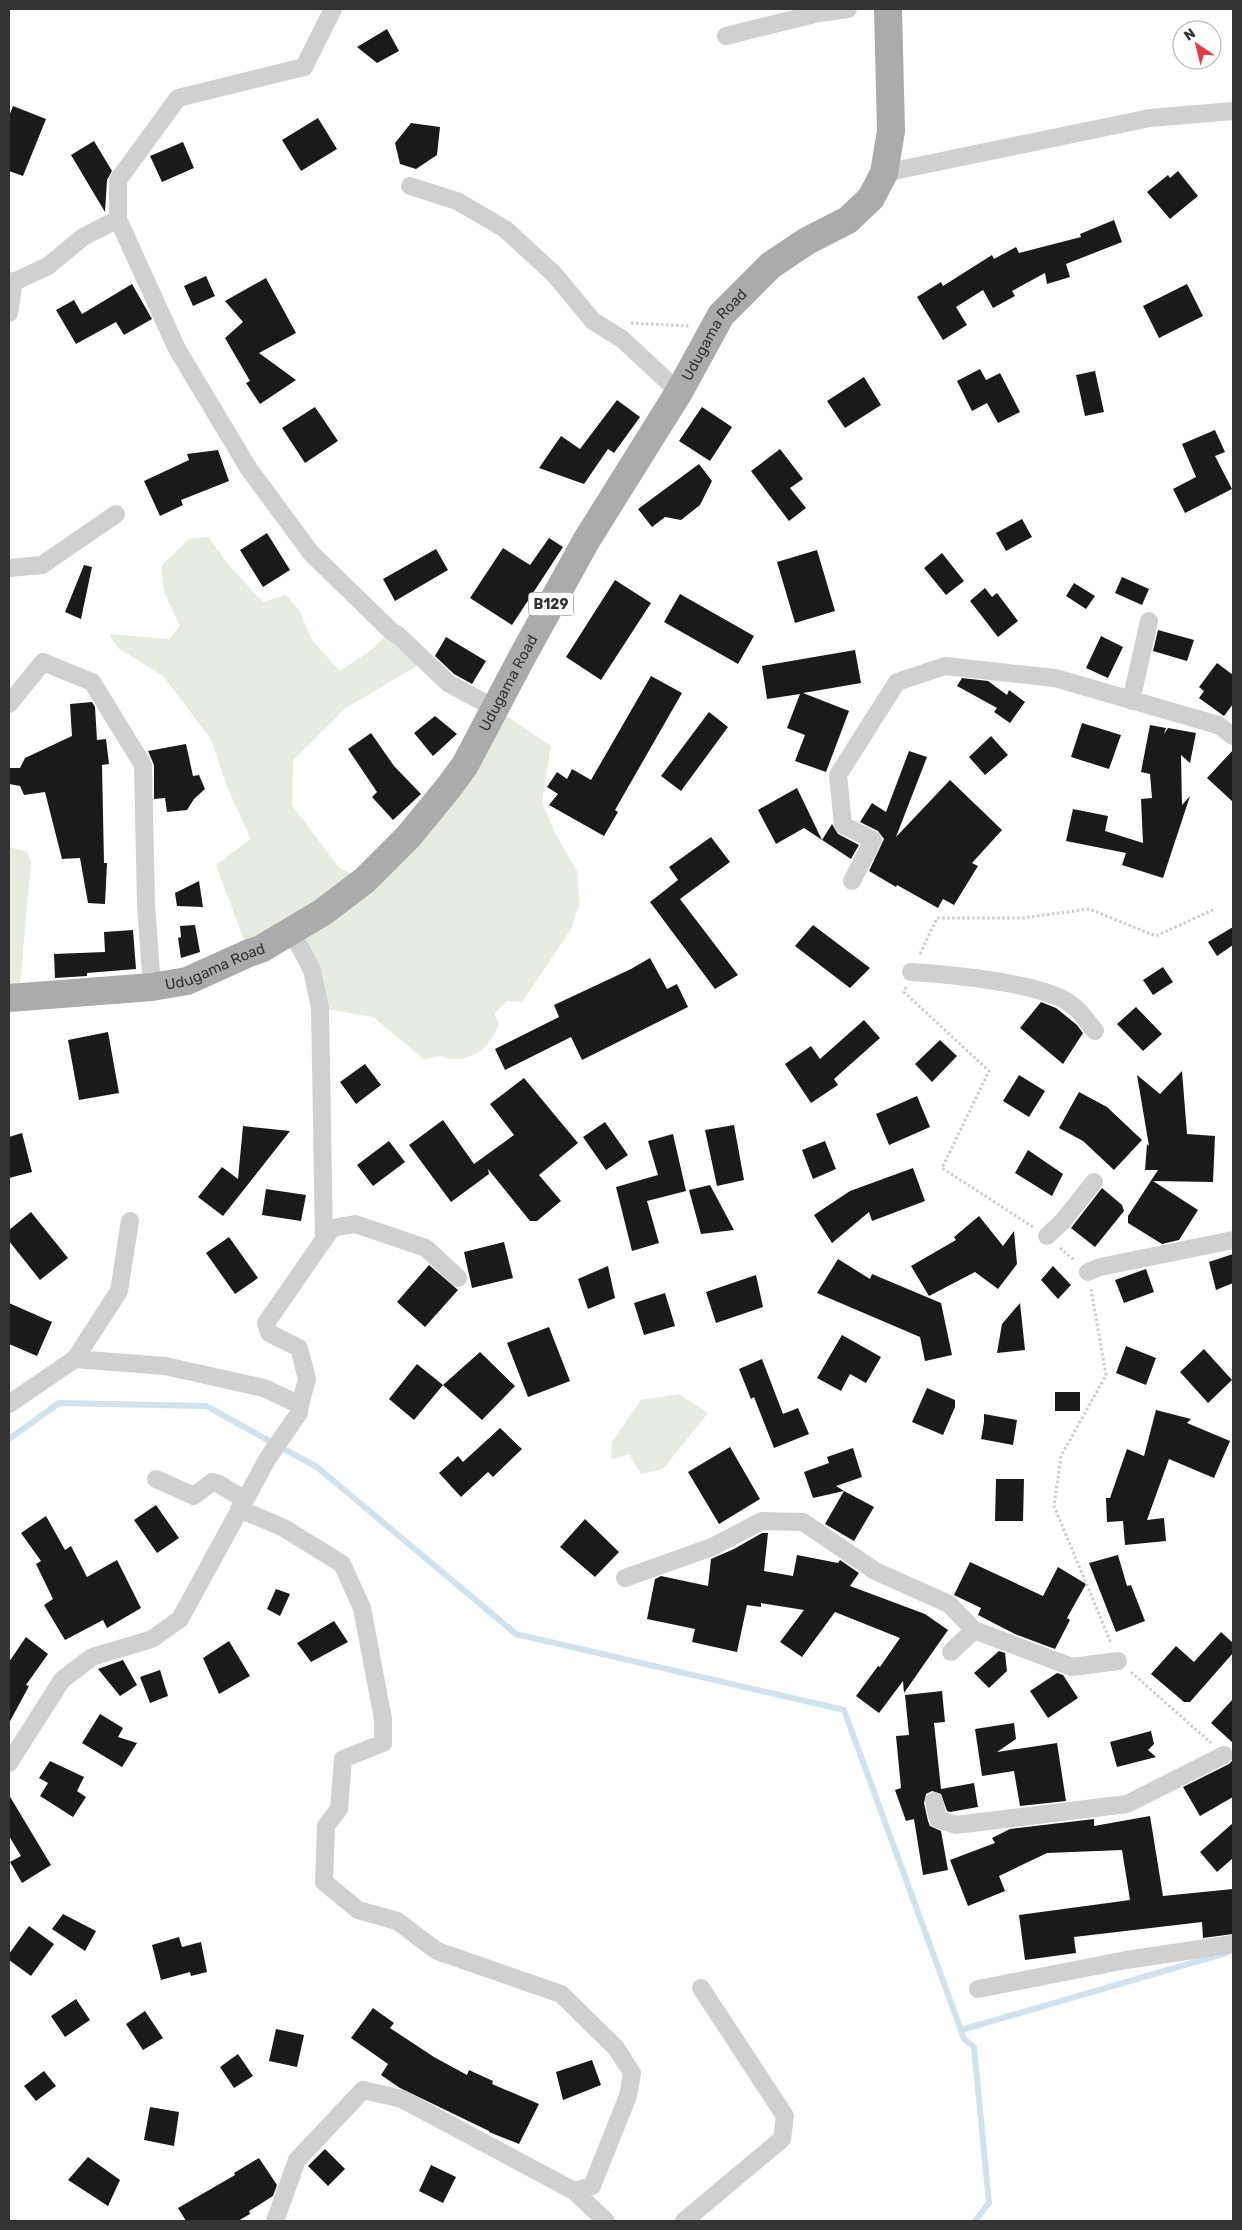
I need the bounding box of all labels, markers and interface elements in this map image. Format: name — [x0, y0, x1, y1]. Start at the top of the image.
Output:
north arrow — [1172, 20, 1222, 70]
text: N — [1181, 25, 1199, 45]
street label: Udugama Road — [678, 285, 751, 384]
road number: B129 — [528, 592, 574, 616]
street label: Udugama Road — [475, 632, 541, 734]
street label: Udugama Road — [164, 939, 267, 994]

